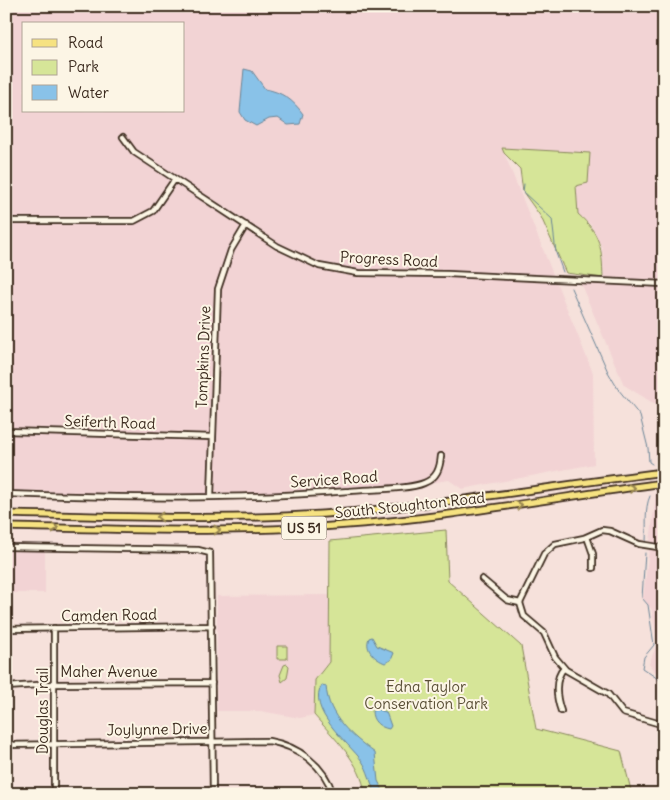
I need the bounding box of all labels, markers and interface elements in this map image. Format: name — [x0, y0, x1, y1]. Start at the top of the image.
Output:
legend — [22, 22, 185, 112]
text: Road — [68, 33, 103, 52]
text: Park — [68, 57, 99, 76]
text: Water — [68, 83, 109, 102]
street label: Progress Road — [340, 247, 439, 271]
street label: Tompkins Drive — [192, 305, 214, 409]
street label: Seiferth Road — [64, 411, 156, 433]
street label: Service Road — [290, 466, 378, 492]
one-way arrow — [628, 483, 636, 494]
street label: South Stoughton Road — [334, 488, 486, 522]
one-way arrow — [514, 501, 523, 511]
one-way arrow — [155, 512, 163, 522]
road number: US 51 — [282, 516, 326, 540]
one-way arrow — [52, 523, 59, 533]
one-way arrow — [214, 525, 222, 536]
street label: Camden Road — [61, 605, 157, 625]
street label: Maher Avenue — [60, 662, 158, 681]
street label: Douglas Trail — [33, 668, 52, 754]
park label: Edna Taylor Conservation Park — [364, 677, 488, 713]
street label: Joylynne Drive — [106, 719, 208, 739]

